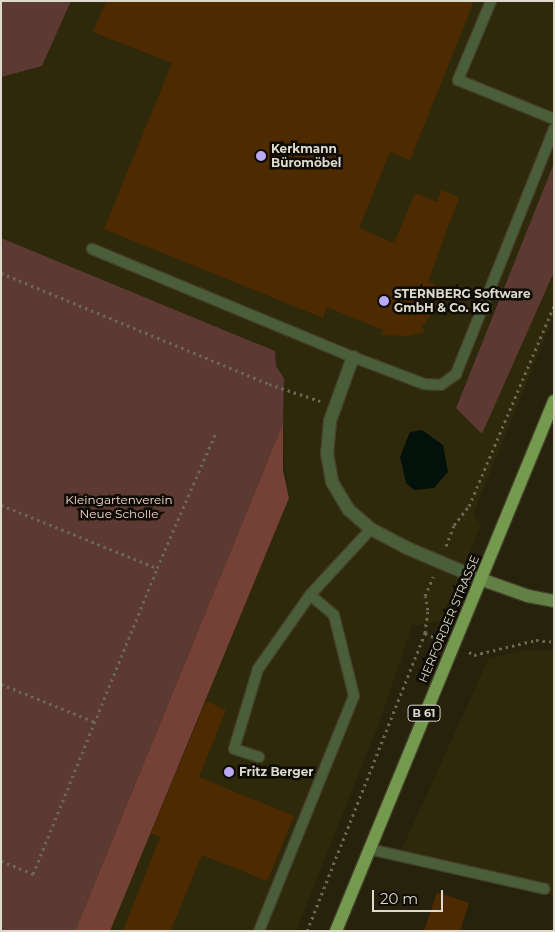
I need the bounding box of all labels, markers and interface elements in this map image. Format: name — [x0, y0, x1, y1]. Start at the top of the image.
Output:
place label: Kerkmann Büromöbel — [271, 142, 341, 170]
marker: Kerkmann Büromöbel — [255, 150, 267, 162]
place label: STERNBERG Software GmbH & Co. KG — [394, 287, 531, 315]
marker: STERNBERG Software GmbH & Co. KG — [378, 295, 390, 307]
park label: Kleingartenverein Neue Scholle — [65, 493, 173, 521]
street label: HERFORDER STRASSE — [416, 553, 482, 685]
road number: B 61 — [406, 704, 442, 721]
place label: Fritz Berger — [239, 765, 313, 779]
marker: Fritz Berger — [223, 766, 235, 778]
scale bar — [375, 880, 446, 912]
text: 20 m — [380, 889, 418, 908]

